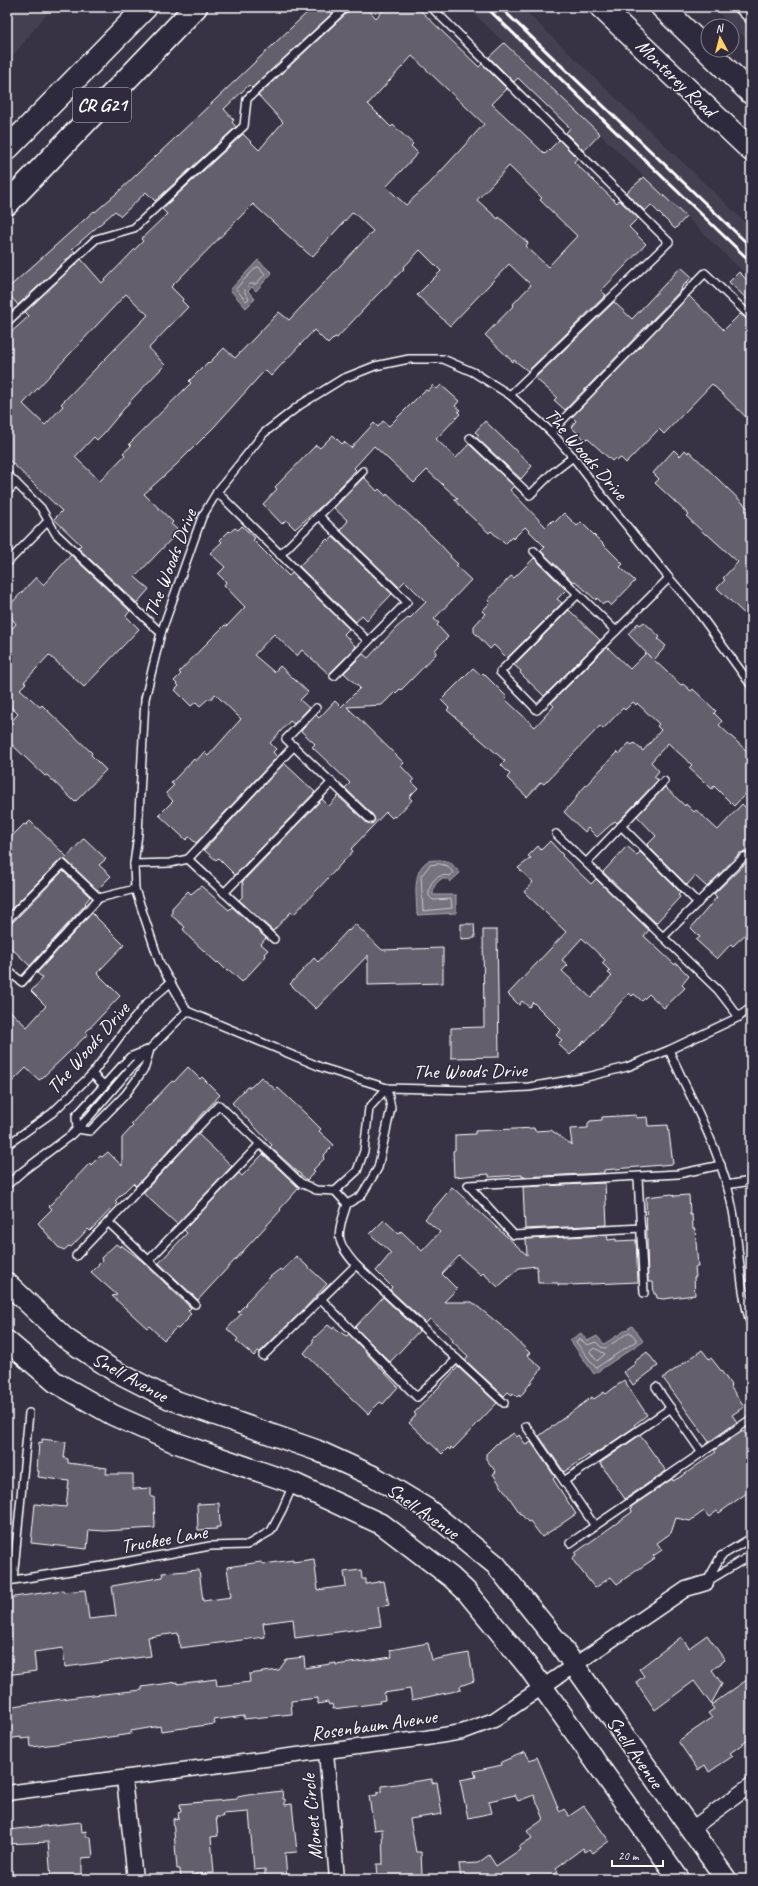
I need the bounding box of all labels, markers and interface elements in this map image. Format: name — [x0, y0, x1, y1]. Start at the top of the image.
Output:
north arrow — [700, 18, 740, 58]
text: N — [715, 20, 725, 35]
street label: Monterey Road — [630, 33, 724, 125]
road number: CR G21 — [73, 88, 131, 122]
street label: The Woods Drive — [539, 403, 634, 506]
street label: The Woods Drive — [138, 504, 203, 621]
street label: The Woods Drive — [41, 996, 136, 1099]
street label: The Woods Drive — [413, 1057, 529, 1084]
street label: Snell Avenue — [88, 1346, 173, 1409]
street label: Snell Avenue — [382, 1477, 465, 1546]
street label: Truckee Lane — [119, 1519, 211, 1559]
street label: Rosenbaum Avenue — [310, 1704, 440, 1746]
street label: Snell Avenue — [601, 1711, 670, 1794]
street label: Monet Circle — [296, 1772, 328, 1861]
scale bar — [612, 1842, 663, 1868]
text: 20 m — [618, 1848, 640, 1864]

